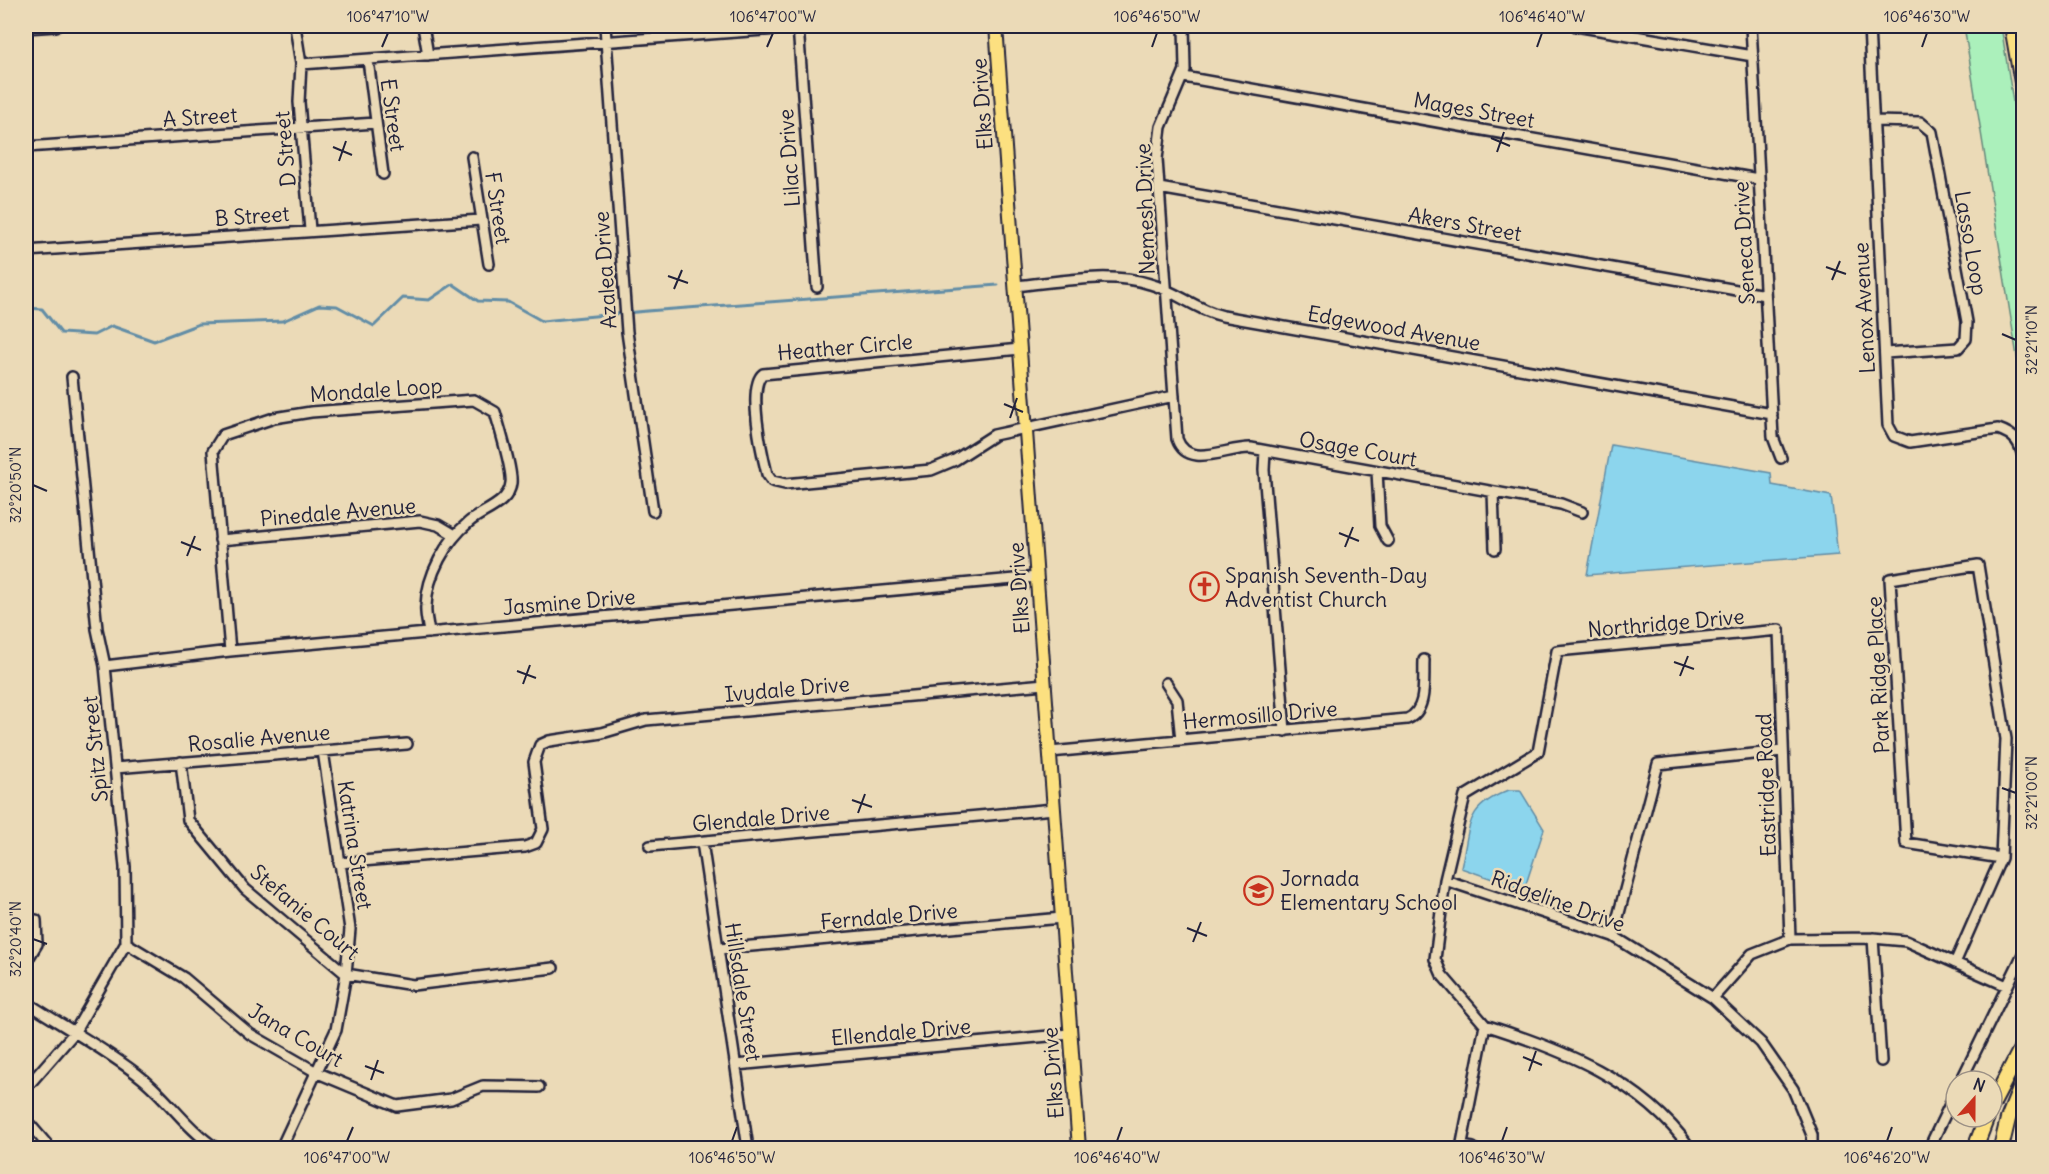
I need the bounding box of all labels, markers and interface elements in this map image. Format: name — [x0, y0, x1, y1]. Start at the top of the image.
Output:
text: 106°47'10"W — [347, 7, 430, 26]
text: 106°47'00"W — [730, 7, 817, 26]
text: 106°46'50"W — [1114, 7, 1201, 26]
text: 106°46'40"W — [1499, 7, 1585, 26]
text: 106°46'30"W — [1884, 7, 1971, 26]
street label: Elks Drive — [965, 57, 999, 151]
street label: E Street — [375, 77, 411, 153]
street label: Mages Street — [1411, 86, 1537, 134]
street label: A Street — [162, 101, 238, 133]
street label: Lilac Drive — [772, 108, 806, 208]
street label: D Street — [268, 110, 302, 188]
street label: Nemesh Drive — [1129, 143, 1161, 275]
street label: F Street — [479, 170, 517, 246]
street label: Seneca Drive — [1727, 181, 1761, 305]
street label: Lasso Loop — [1949, 188, 1993, 298]
street label: B Street — [214, 200, 290, 232]
street label: Akers Street — [1406, 201, 1524, 247]
street label: Azalea Drive — [587, 210, 623, 330]
street label: Lenox Avenue — [1847, 242, 1881, 374]
street label: Edgewood Avenue — [1305, 299, 1483, 357]
text: 32°21'10"N — [2022, 305, 2041, 375]
street label: Heather Circle — [776, 328, 914, 366]
street label: Mondale Loop — [309, 372, 443, 408]
street label: Osage Court — [1297, 425, 1419, 473]
text: 32°20'50"N — [6, 447, 25, 523]
street label: Pinedale Avenue — [259, 492, 417, 532]
street label: Elks Drive — [1002, 541, 1036, 635]
place label: Spanish Seventh-Day Adventist Church — [1225, 562, 1427, 613]
church icon: Spanish Seventh-Day Adventist Church — [1188, 571, 1220, 603]
street label: Jasmine Drive — [501, 583, 637, 621]
street label: Park Ridge Place — [1860, 596, 1896, 754]
street label: Northridge Drive — [1587, 603, 1745, 643]
street label: Ivydale Drive — [723, 670, 851, 708]
street label: Spitz Street — [76, 695, 114, 803]
street label: Hermosillo Drive — [1182, 695, 1338, 735]
street label: Eastridge Road — [1750, 713, 1782, 857]
street label: Rosalie Avenue — [187, 718, 331, 758]
text: 32°21'00"N — [2022, 756, 2041, 830]
street label: Katrina Street — [331, 779, 379, 911]
street label: Glendale Drive — [691, 799, 831, 837]
street label: Stefanie Court — [245, 858, 365, 966]
street label: Ridgeline Drive — [1487, 864, 1629, 938]
place label: Jornada Elementary School — [1280, 865, 1457, 916]
school or university icon: Jornada Elementary School — [1243, 874, 1275, 906]
street label: Ferndale Drive — [819, 897, 959, 935]
text: 32°20'40"N — [6, 901, 25, 977]
street label: Hillsdale Street — [719, 921, 767, 1063]
street label: Jana Court — [244, 997, 348, 1073]
street label: Ellendale Drive — [830, 1012, 972, 1052]
street label: Elks Drive — [1036, 1026, 1070, 1120]
north arrow — [1944, 1069, 2004, 1129]
text: N — [1971, 1074, 1988, 1096]
text: 106°47'00"W — [304, 1148, 391, 1167]
text: 106°46'50"W — [689, 1148, 776, 1167]
text: 106°46'40"W — [1074, 1148, 1160, 1167]
text: 106°46'30"W — [1459, 1148, 1546, 1167]
text: 106°46'20"W — [1844, 1148, 1930, 1167]

